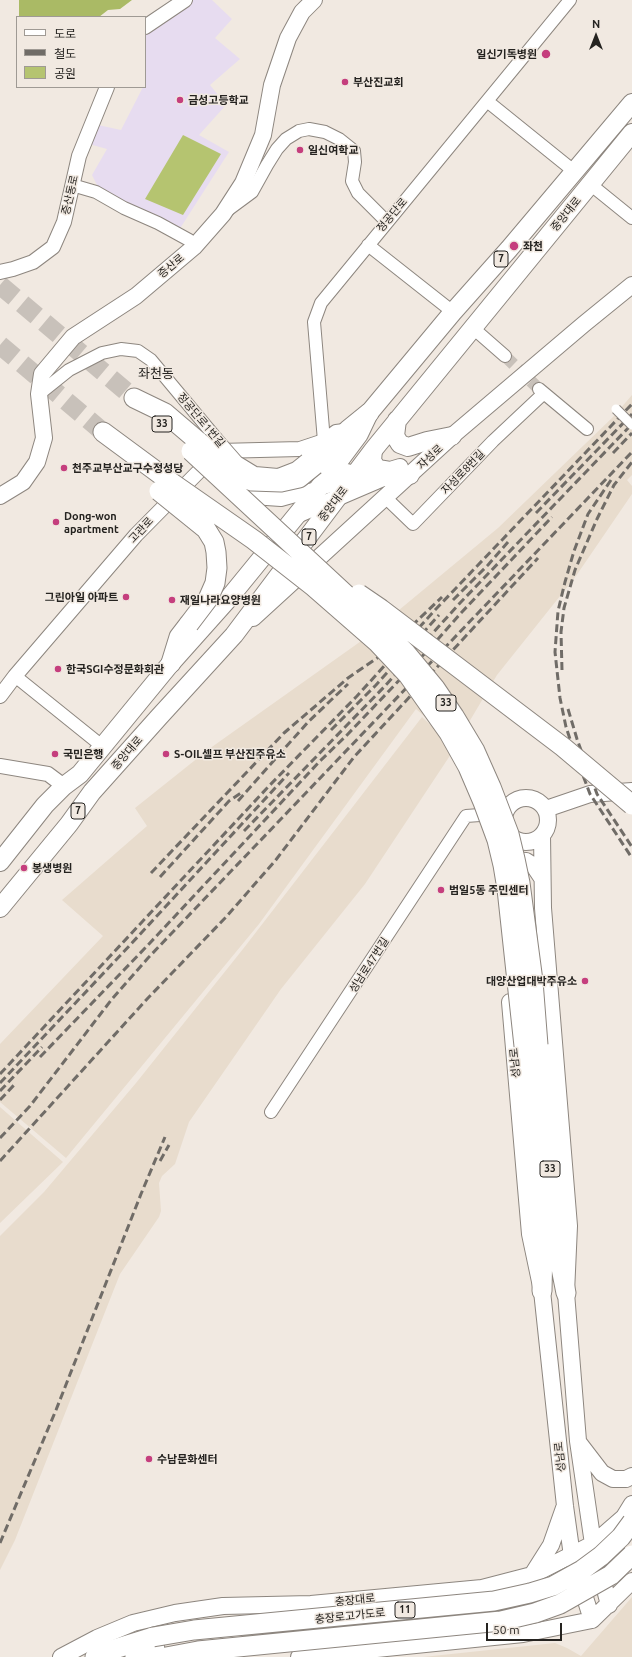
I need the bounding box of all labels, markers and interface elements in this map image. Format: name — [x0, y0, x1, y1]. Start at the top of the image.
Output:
legend — [16, 16, 146, 88]
north arrow — [576, 16, 616, 56]
text: N — [592, 18, 600, 30]
text: 도로 — [54, 27, 76, 40]
text: 철도 — [54, 47, 76, 60]
place label: 일신기독병원 — [476, 47, 537, 61]
marker: 일신기독병원 — [540, 48, 552, 60]
text: 공원 — [54, 67, 76, 80]
place label: 부산진교회 — [353, 75, 404, 89]
marker: 부산진교회 — [340, 77, 350, 87]
place label: 금성고등학교 — [188, 93, 249, 107]
marker: 금성고등학교 — [175, 95, 185, 105]
place label: 일신여학교 — [308, 143, 359, 157]
marker: 일신여학교 — [295, 145, 305, 155]
street label: 증산동로 — [59, 174, 81, 216]
street label: 중앙대로 — [548, 194, 584, 234]
street label: 정공단로 — [374, 195, 410, 235]
place label: 좌천 — [523, 239, 543, 253]
marker: 좌천 — [508, 240, 520, 252]
street label: 증산로 — [155, 251, 187, 281]
road number: 7 — [494, 251, 508, 267]
district label: 좌천동 — [138, 366, 174, 382]
street label: 정공단로1번길 — [174, 390, 228, 450]
road number: 33 — [152, 416, 172, 432]
street label: 자성로 — [414, 442, 446, 472]
street label: 자성로8번길 — [439, 447, 487, 497]
place label: 천주교부산교구수정성당 — [72, 461, 183, 475]
marker: 천주교부산교구수정성당 — [59, 463, 69, 473]
street label: 중앙대로 — [316, 484, 350, 524]
place label: Dong-won apartment — [64, 509, 119, 535]
street label: 고관로 — [126, 514, 156, 546]
marker: Dong-won apartment — [51, 517, 61, 527]
road number: 7 — [302, 529, 316, 545]
place label: 그린아일 아파트 — [45, 590, 118, 604]
marker: 그린아일 아파트 — [121, 592, 131, 602]
place label: 재일나라요양병원 — [180, 593, 261, 607]
marker: 재일나라요양병원 — [167, 595, 177, 605]
place label: 한국SGI수정문화회관 — [66, 662, 164, 676]
marker: 한국SGI수정문화회관 — [53, 664, 63, 674]
road number: 33 — [436, 695, 456, 711]
street label: 중앙대로 — [109, 733, 145, 773]
place label: 국민은행 — [63, 747, 103, 761]
place label: S-OIL셀프 부산진주유소 — [174, 747, 286, 761]
marker: 국민은행 — [50, 749, 60, 759]
marker: S-OIL셀프 부산진주유소 — [161, 749, 171, 759]
road number: 7 — [71, 803, 85, 819]
place label: 봉생병원 — [32, 861, 72, 875]
marker: 봉생병원 — [19, 863, 29, 873]
place label: 범일5동 주민센터 — [449, 883, 529, 897]
marker: 범일5동 주민센터 — [436, 885, 446, 895]
street label: 성남로47번길 — [346, 935, 392, 995]
place label: 대양산업대박주유소 — [486, 974, 577, 988]
marker: 대양산업대박주유소 — [580, 976, 590, 986]
street label: 성남로 — [507, 1047, 523, 1079]
road number: 33 — [540, 1161, 560, 1177]
street label: 성남로 — [552, 1441, 568, 1473]
place label: 수남문화센터 — [157, 1452, 218, 1466]
marker: 수남문화센터 — [144, 1454, 154, 1464]
street label: 충장대로 — [334, 1591, 376, 1609]
road number: 11 — [395, 1602, 415, 1618]
street label: 충장로고가도로 — [314, 1606, 386, 1626]
scale bar — [488, 1615, 564, 1641]
text: 50 m — [493, 1623, 520, 1636]

